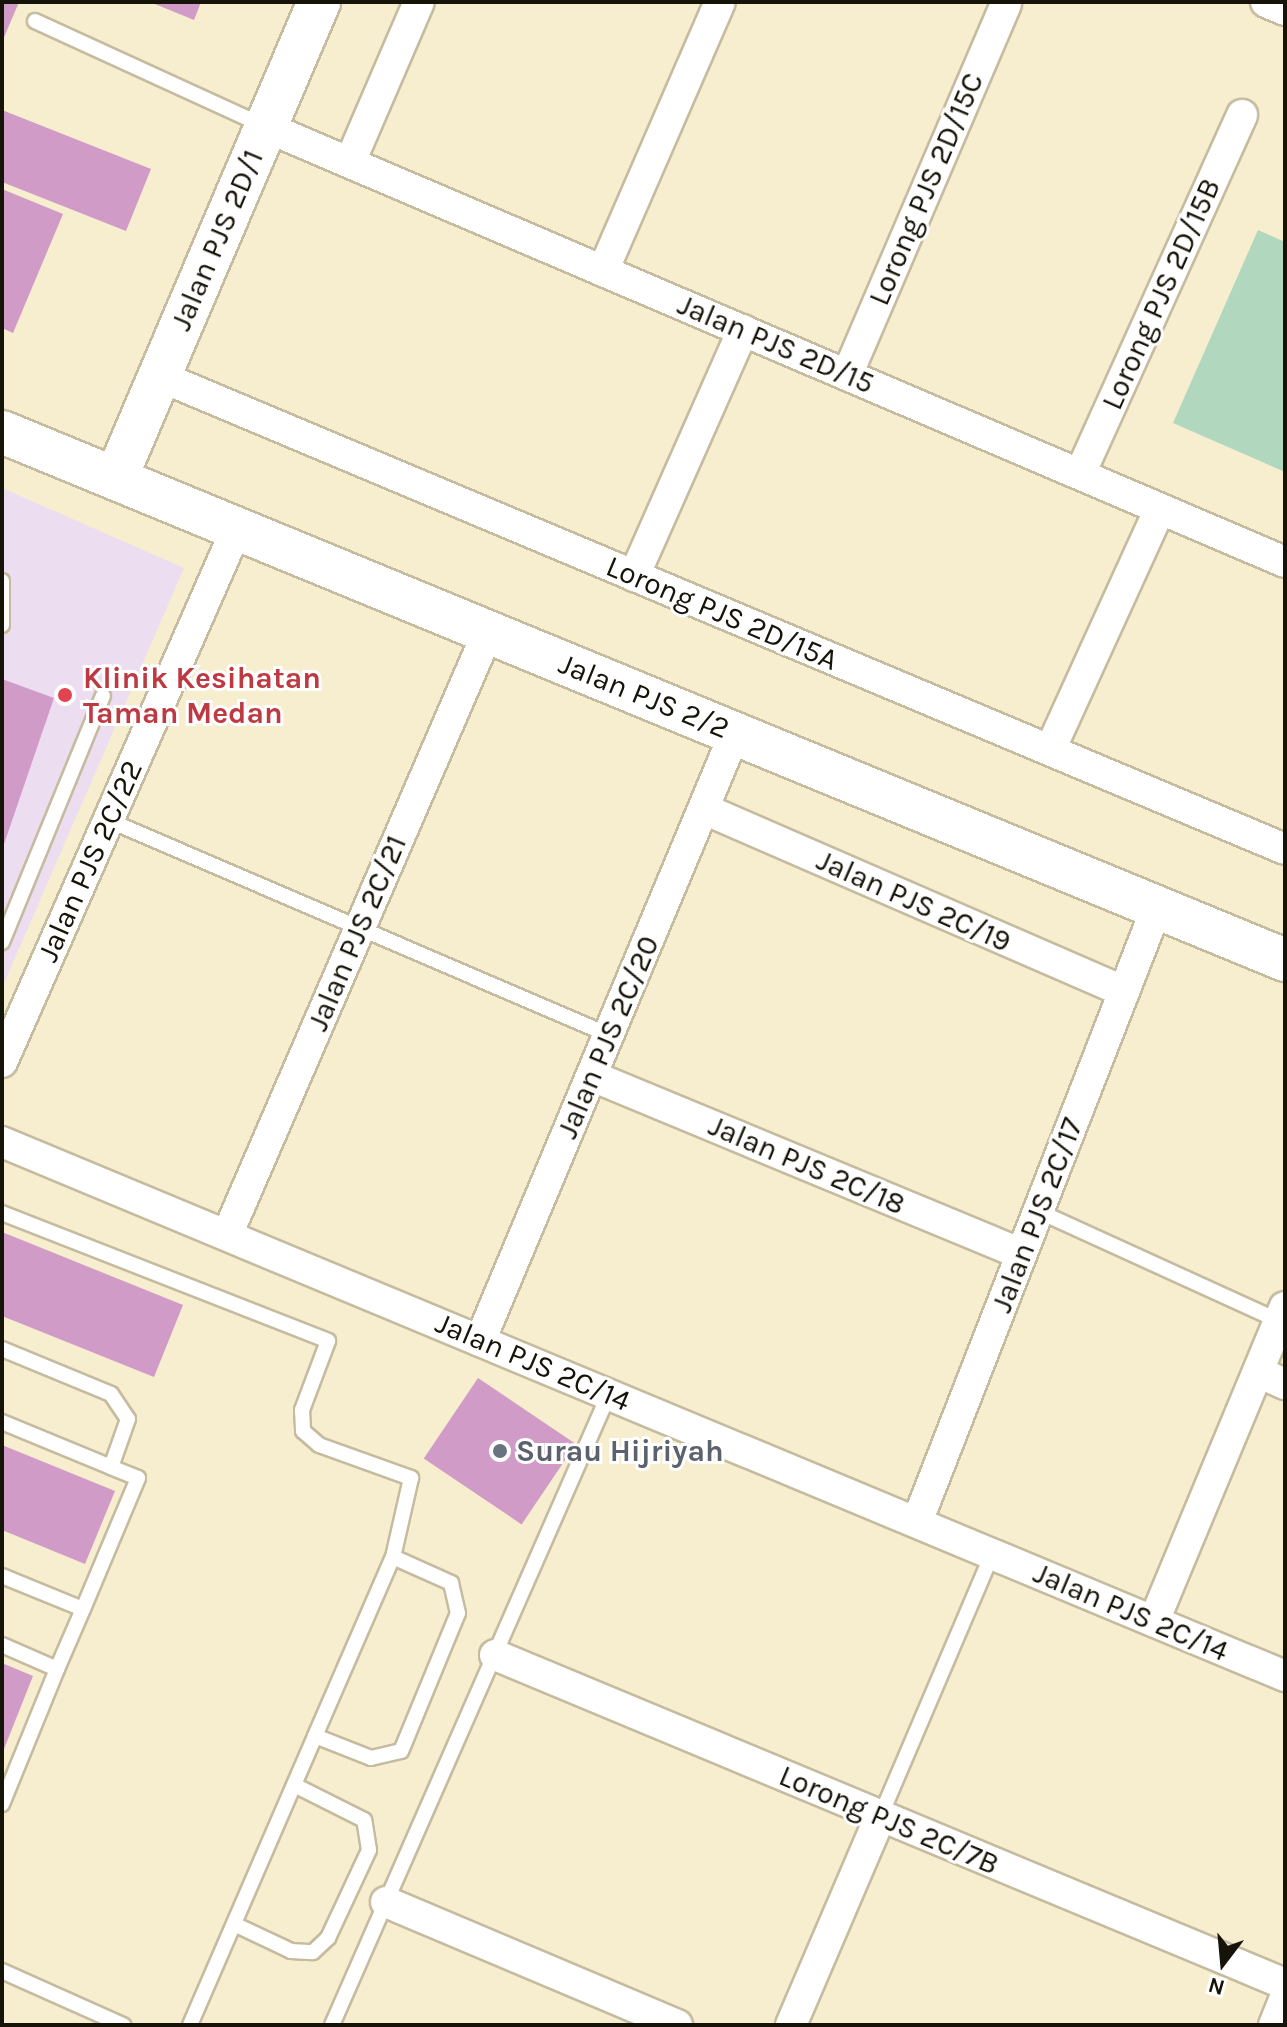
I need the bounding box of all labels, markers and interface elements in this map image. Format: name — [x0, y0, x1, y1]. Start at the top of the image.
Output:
street label: Lorong PJS 2D/15C — [861, 67, 991, 311]
street label: Jalan PJS 2D/1 — [163, 144, 271, 336]
street label: Lorong PJS 2D/15B — [1094, 173, 1228, 415]
street label: Jalan PJS 2D/15 — [672, 286, 880, 402]
street label: Lorong PJS 2D/15A — [601, 548, 843, 678]
street label: Jalan PJS 2/2 — [554, 646, 734, 746]
place label: Klinik Kesihatan Taman Medan — [83, 660, 321, 730]
marker: Klinik Kesihatan Taman Medan — [54, 684, 76, 706]
street label: Jalan PJS 2C/22 — [30, 755, 150, 967]
street label: Jalan PJS 2C/21 — [300, 830, 414, 1036]
street label: Jalan PJS 2C/19 — [811, 842, 1017, 960]
street label: Jalan PJS 2C/20 — [549, 930, 667, 1144]
street label: Jalan PJS 2C/18 — [703, 1107, 911, 1223]
street label: Jalan PJS 2C/17 — [983, 1113, 1091, 1317]
street label: Jalan PJS 2C/14 — [430, 1305, 636, 1419]
place label: Surau Hijriyah — [516, 1433, 724, 1469]
marker: Surau Hijriyah — [491, 1442, 509, 1460]
street label: Jalan PJS 2C/14 — [1028, 1555, 1234, 1669]
street label: Lorong PJS 2C/7B — [774, 1757, 1004, 1883]
north arrow — [1183, 1923, 1263, 2003]
text: N — [1205, 1971, 1228, 2001]

